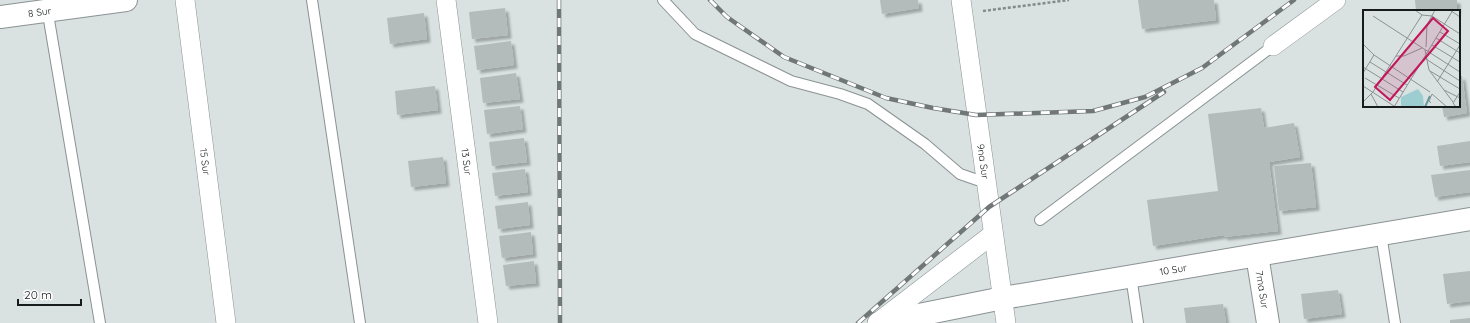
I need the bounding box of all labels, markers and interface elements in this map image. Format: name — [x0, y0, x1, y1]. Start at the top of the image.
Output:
street label: 8 Sur — [27, 4, 52, 20]
inset map — [1363, 10, 1460, 107]
street label: 9na Sur — [975, 143, 992, 180]
street label: 15 Sur — [197, 147, 214, 176]
street label: 13 Sur — [459, 147, 475, 176]
street label: 10 Sur — [1158, 260, 1188, 278]
street label: 7ma Sur — [1253, 270, 1272, 310]
scale bar — [18, 281, 81, 307]
text: 20 m — [24, 287, 52, 302]

